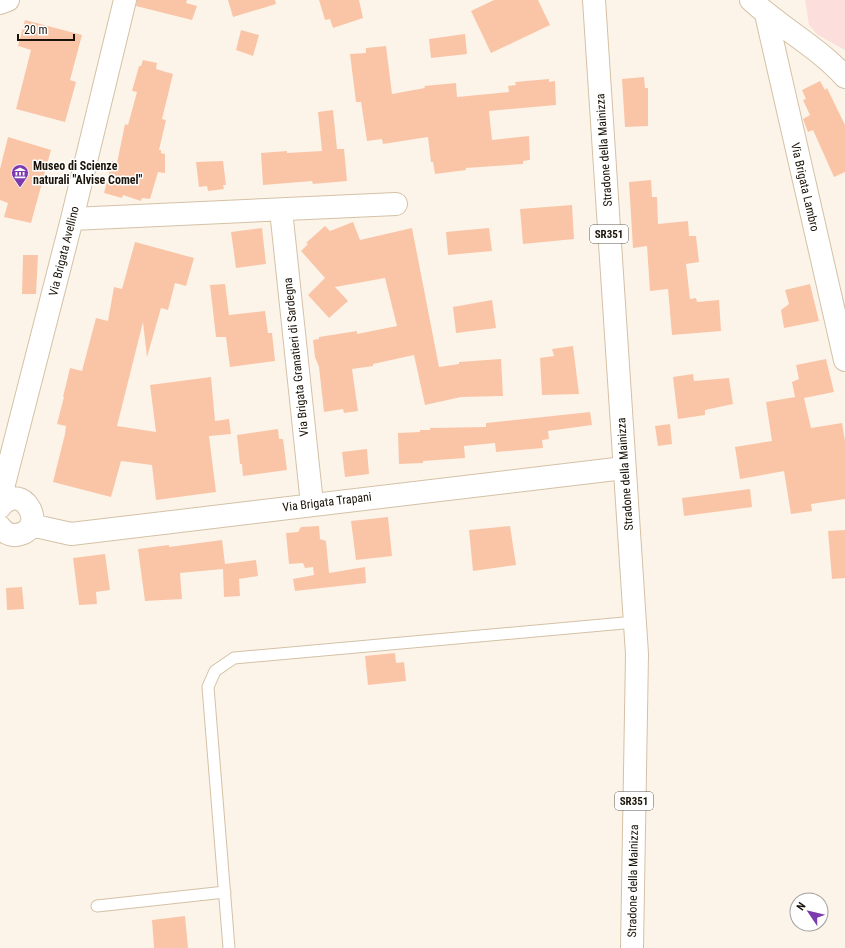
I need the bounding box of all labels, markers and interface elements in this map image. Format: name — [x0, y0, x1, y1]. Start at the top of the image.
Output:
scale bar — [18, 16, 74, 42]
text: 20 m — [24, 23, 48, 37]
street label: Stradone della Mainizza — [593, 93, 615, 207]
street label: Via Brigata Lambro — [788, 141, 822, 233]
place label: Museo di Scienze naturali "Alvise Comel" — [33, 159, 143, 187]
museum icon: Museo di Scienze naturali "Alvise Comel" — [10, 163, 30, 188]
street label: Via Brigata Avellino — [46, 205, 82, 297]
road number: SR351 — [590, 225, 628, 243]
street label: Via Brigata Granatieri di Sardegna — [281, 277, 311, 437]
street label: Stradone della Mainizza — [614, 417, 636, 531]
street label: Via Brigata Trapani — [282, 490, 372, 514]
road number: SR351 — [615, 792, 653, 810]
street label: Stradone della Mainizza — [625, 824, 641, 938]
north arrow — [789, 892, 829, 932]
text: N — [794, 900, 809, 913]

